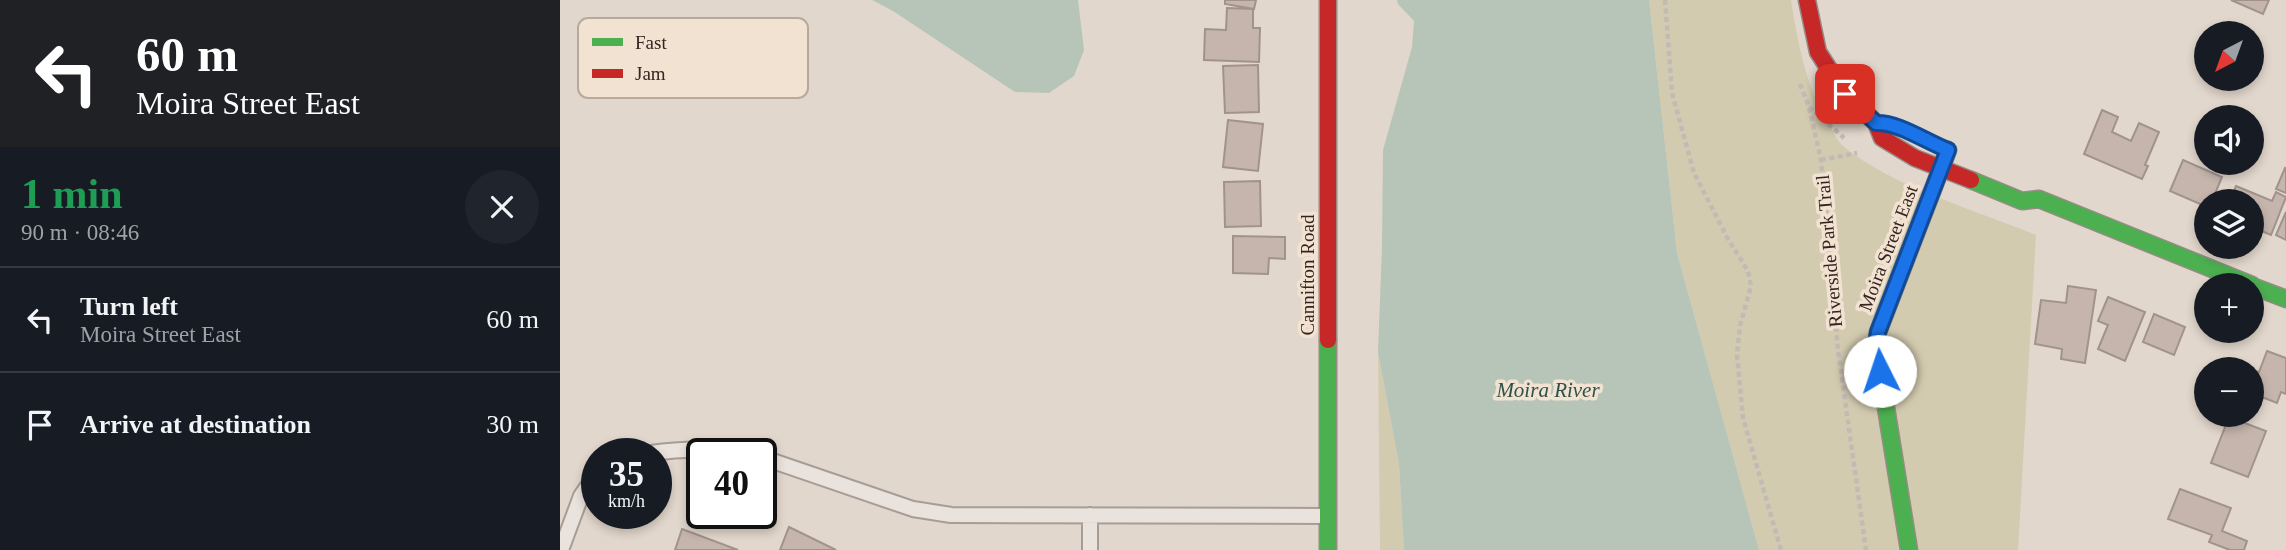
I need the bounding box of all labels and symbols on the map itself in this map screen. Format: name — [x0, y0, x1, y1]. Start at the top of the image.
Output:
legend — [578, 18, 808, 98]
north arrow — [2194, 21, 2264, 91]
text: Fast — [635, 32, 667, 53]
text: Jam — [635, 63, 666, 84]
pin — [1815, 64, 1875, 124]
street label: Riverside Park Trail — [1812, 174, 1846, 328]
street label: Moira Street East — [1854, 182, 1922, 314]
street label: Cannifton Road — [1297, 214, 1318, 335]
position arrow — [1843, 334, 1917, 408]
water label: Moira River — [1495, 378, 1600, 402]
speed limit sign: 40 — [686, 438, 777, 529]

